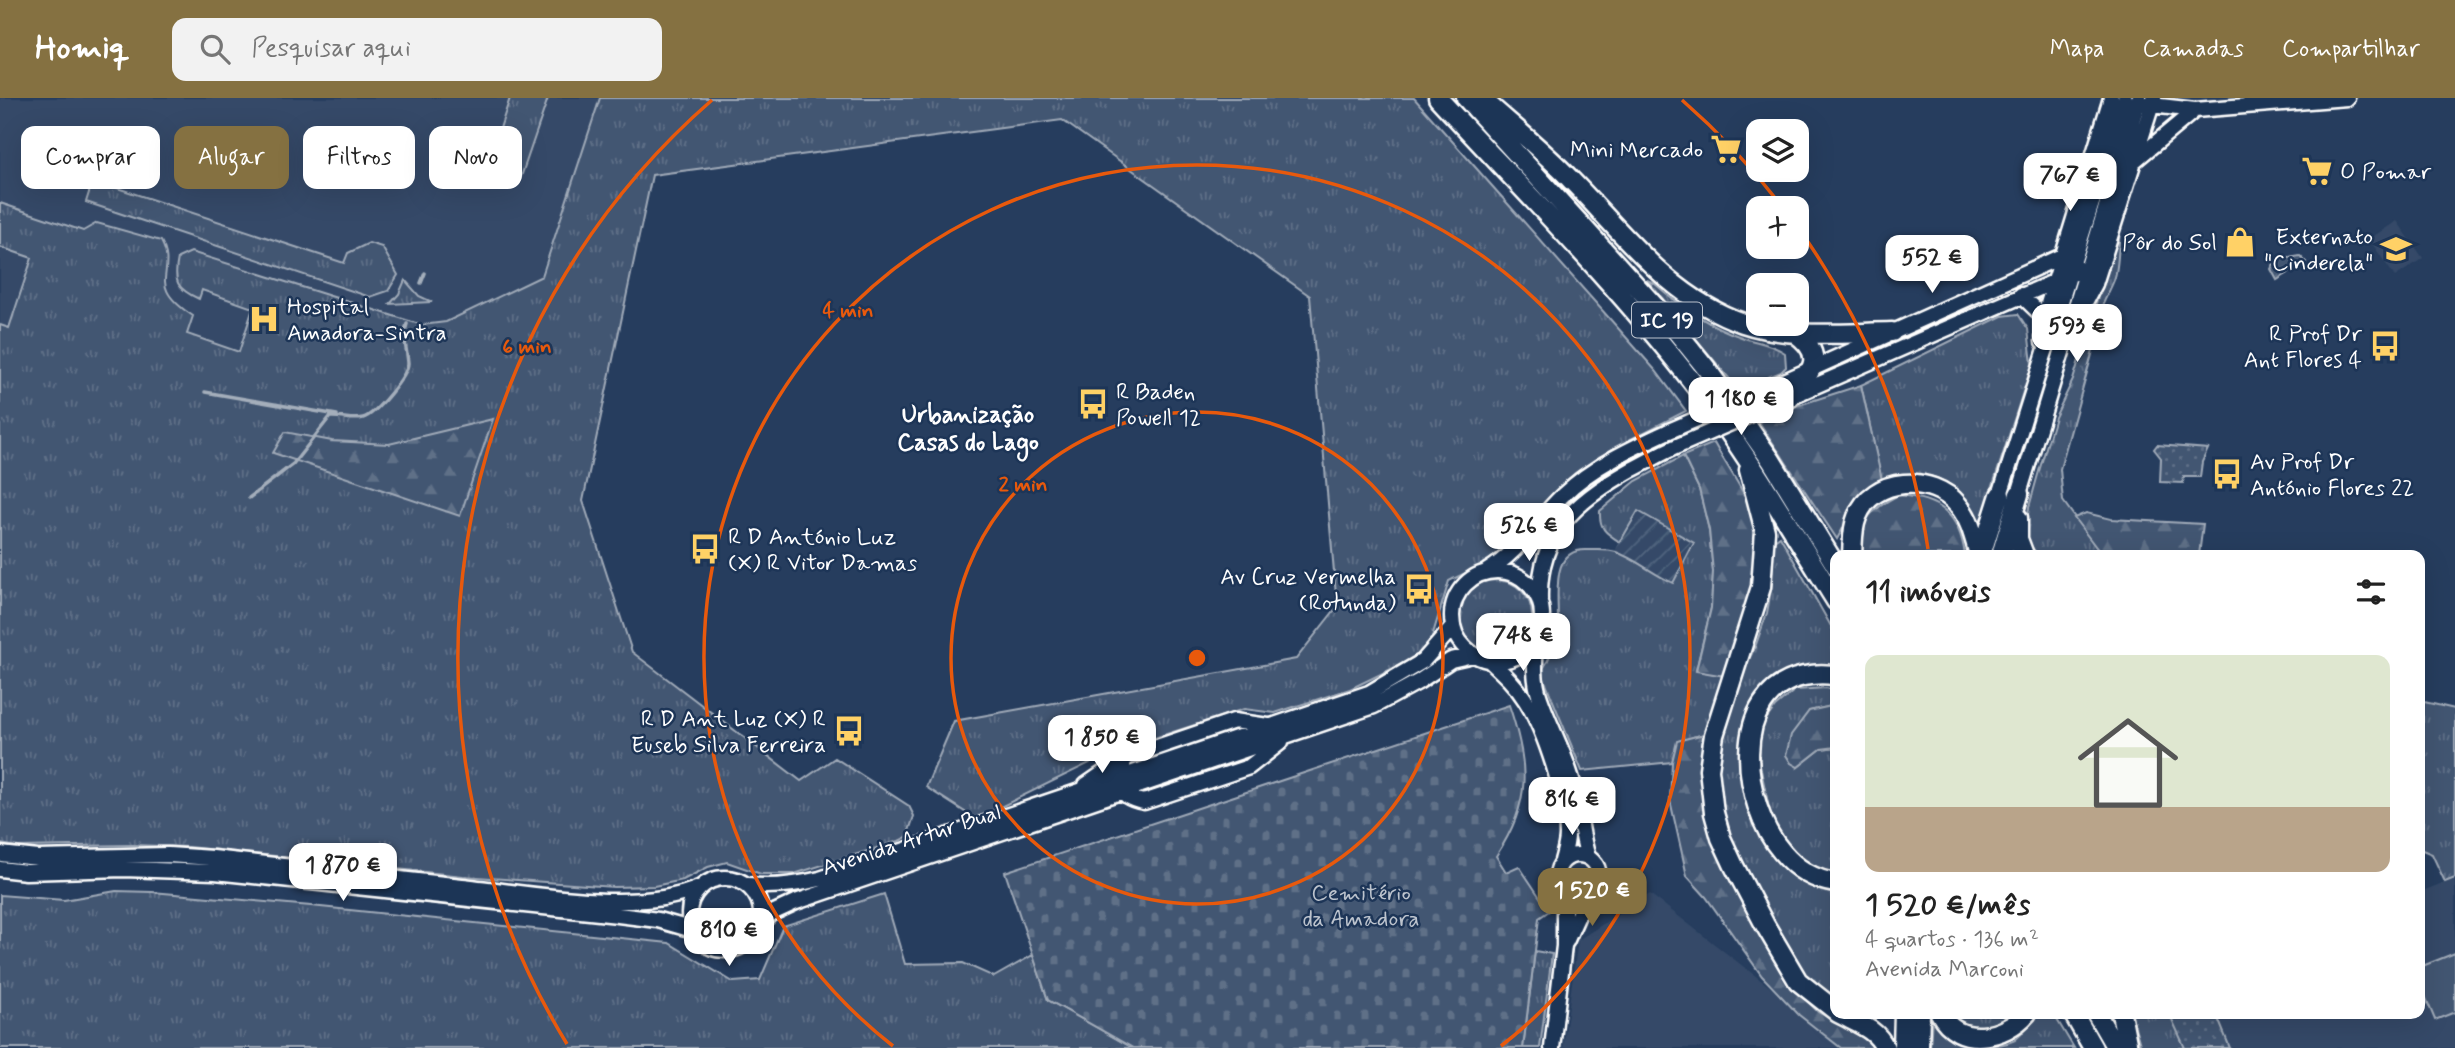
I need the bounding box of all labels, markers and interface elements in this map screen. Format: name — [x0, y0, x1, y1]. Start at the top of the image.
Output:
search box — [172, 18, 662, 81]
text: Homiq — [35, 27, 130, 71]
icon: search — [196, 30, 234, 68]
text: Pesquisar aqui — [252, 32, 411, 66]
text: Mapa — [2050, 34, 2104, 65]
text: Camadas — [2142, 34, 2244, 65]
text: Compartilhar — [2282, 34, 2420, 65]
map controls — [1746, 119, 1809, 336]
button: layers — [1746, 119, 1809, 182]
chip: Comprar — [21, 126, 160, 189]
chip: Alugar — [174, 126, 289, 189]
chip: Filtros — [303, 126, 415, 189]
chip: Novo — [429, 126, 522, 189]
supermarket icon: Mini Mercado — [1709, 132, 1743, 166]
place label: Mini Mercado — [1570, 136, 1703, 166]
pin: 767 € — [2021, 153, 2119, 213]
supermarket icon: O Pomar — [2300, 154, 2334, 188]
place label: O Pomar — [2340, 158, 2432, 188]
text: 767 € — [2040, 161, 2100, 191]
button: + — [1746, 196, 1809, 259]
place label: Externato "Cinderela" — [2264, 223, 2373, 279]
shop icon: Pôr do Sol — [2223, 225, 2257, 259]
place label: Pôr do Sol — [2122, 229, 2217, 259]
school or university icon: Externato "Cinderela" — [2379, 232, 2413, 266]
pin: 552 € — [1883, 236, 1981, 295]
text: 552 € — [1901, 243, 1963, 273]
button: − — [1746, 273, 1809, 336]
place label: Hospital Amadora-Sintra — [287, 293, 447, 349]
text: 4 min — [822, 297, 874, 325]
hospital icon: Hospital Amadora-Sintra — [247, 302, 281, 336]
road number: IC 19 — [1632, 302, 1702, 338]
pin: 593 € — [2028, 304, 2126, 364]
text: 593 € — [2048, 312, 2106, 342]
place label: R Prof Dr Ant Flores 4 — [2244, 320, 2362, 376]
bus stop icon: R Prof Dr Ant Flores 4 — [2368, 329, 2402, 363]
text: 6 min — [502, 333, 552, 361]
place label: R Baden Powell 12 — [1116, 378, 1201, 434]
pin: 1 180 € — [1676, 378, 1806, 437]
text: 1 180 € — [1705, 385, 1777, 415]
bus stop icon: R Baden Powell 12 — [1076, 387, 1110, 421]
district label: Urbanização Casas do Lago — [897, 400, 1039, 462]
place label: Av Prof Dr António Flores 22 — [2250, 448, 2414, 504]
bus stop icon: Av Prof Dr António Flores 22 — [2210, 457, 2244, 491]
text: 2 min — [998, 471, 1048, 499]
pin: 526 € — [1480, 504, 1578, 563]
text: 526 € — [1500, 511, 1558, 541]
place label: R D António Luz (X) R Vitor Damas — [728, 523, 917, 579]
bus stop icon: R D António Luz (X) R Vitor Damas — [688, 532, 722, 566]
place label: Av Cruz Vermelha (Rotunda) — [1220, 563, 1396, 619]
bus stop icon: Av Cruz Vermelha (Rotunda) — [1402, 572, 1436, 606]
text: 11 imóveis — [1865, 573, 1991, 612]
icon: filters — [2352, 573, 2390, 611]
pin: 748 € — [1474, 614, 1572, 673]
text: 748 € — [1492, 621, 1554, 651]
centre of rings — [1185, 646, 1209, 670]
icon: home — [2065, 700, 2191, 826]
place label: R D Ant Luz (X) R Euseb Silva Ferreira — [631, 705, 826, 761]
bus stop icon: R D Ant Luz (X) R Euseb Silva Ferreira — [832, 714, 866, 748]
pin: 1 850 € — [1037, 716, 1167, 775]
text: 1 850 € — [1064, 723, 1140, 753]
pin: 816 € — [1523, 778, 1621, 837]
text: 816 € — [1544, 785, 1600, 815]
street label: Avenida Artur Bual — [818, 798, 1005, 884]
pin: 1 870 € — [278, 844, 408, 903]
text: 1 870 € — [305, 851, 381, 881]
pin: 1 520 € — [1527, 868, 1657, 928]
text: 1 520 € — [1554, 876, 1630, 906]
park label: Cemitério da Amadora — [1302, 879, 1420, 935]
text: 1 520 €/mês — [1865, 886, 2030, 925]
pin: 810 € — [680, 908, 778, 968]
text: 810 € — [700, 916, 758, 946]
text: 4 quartos · 136 m² — [1865, 925, 2039, 955]
text: Avenida Marconi — [1865, 955, 2024, 985]

